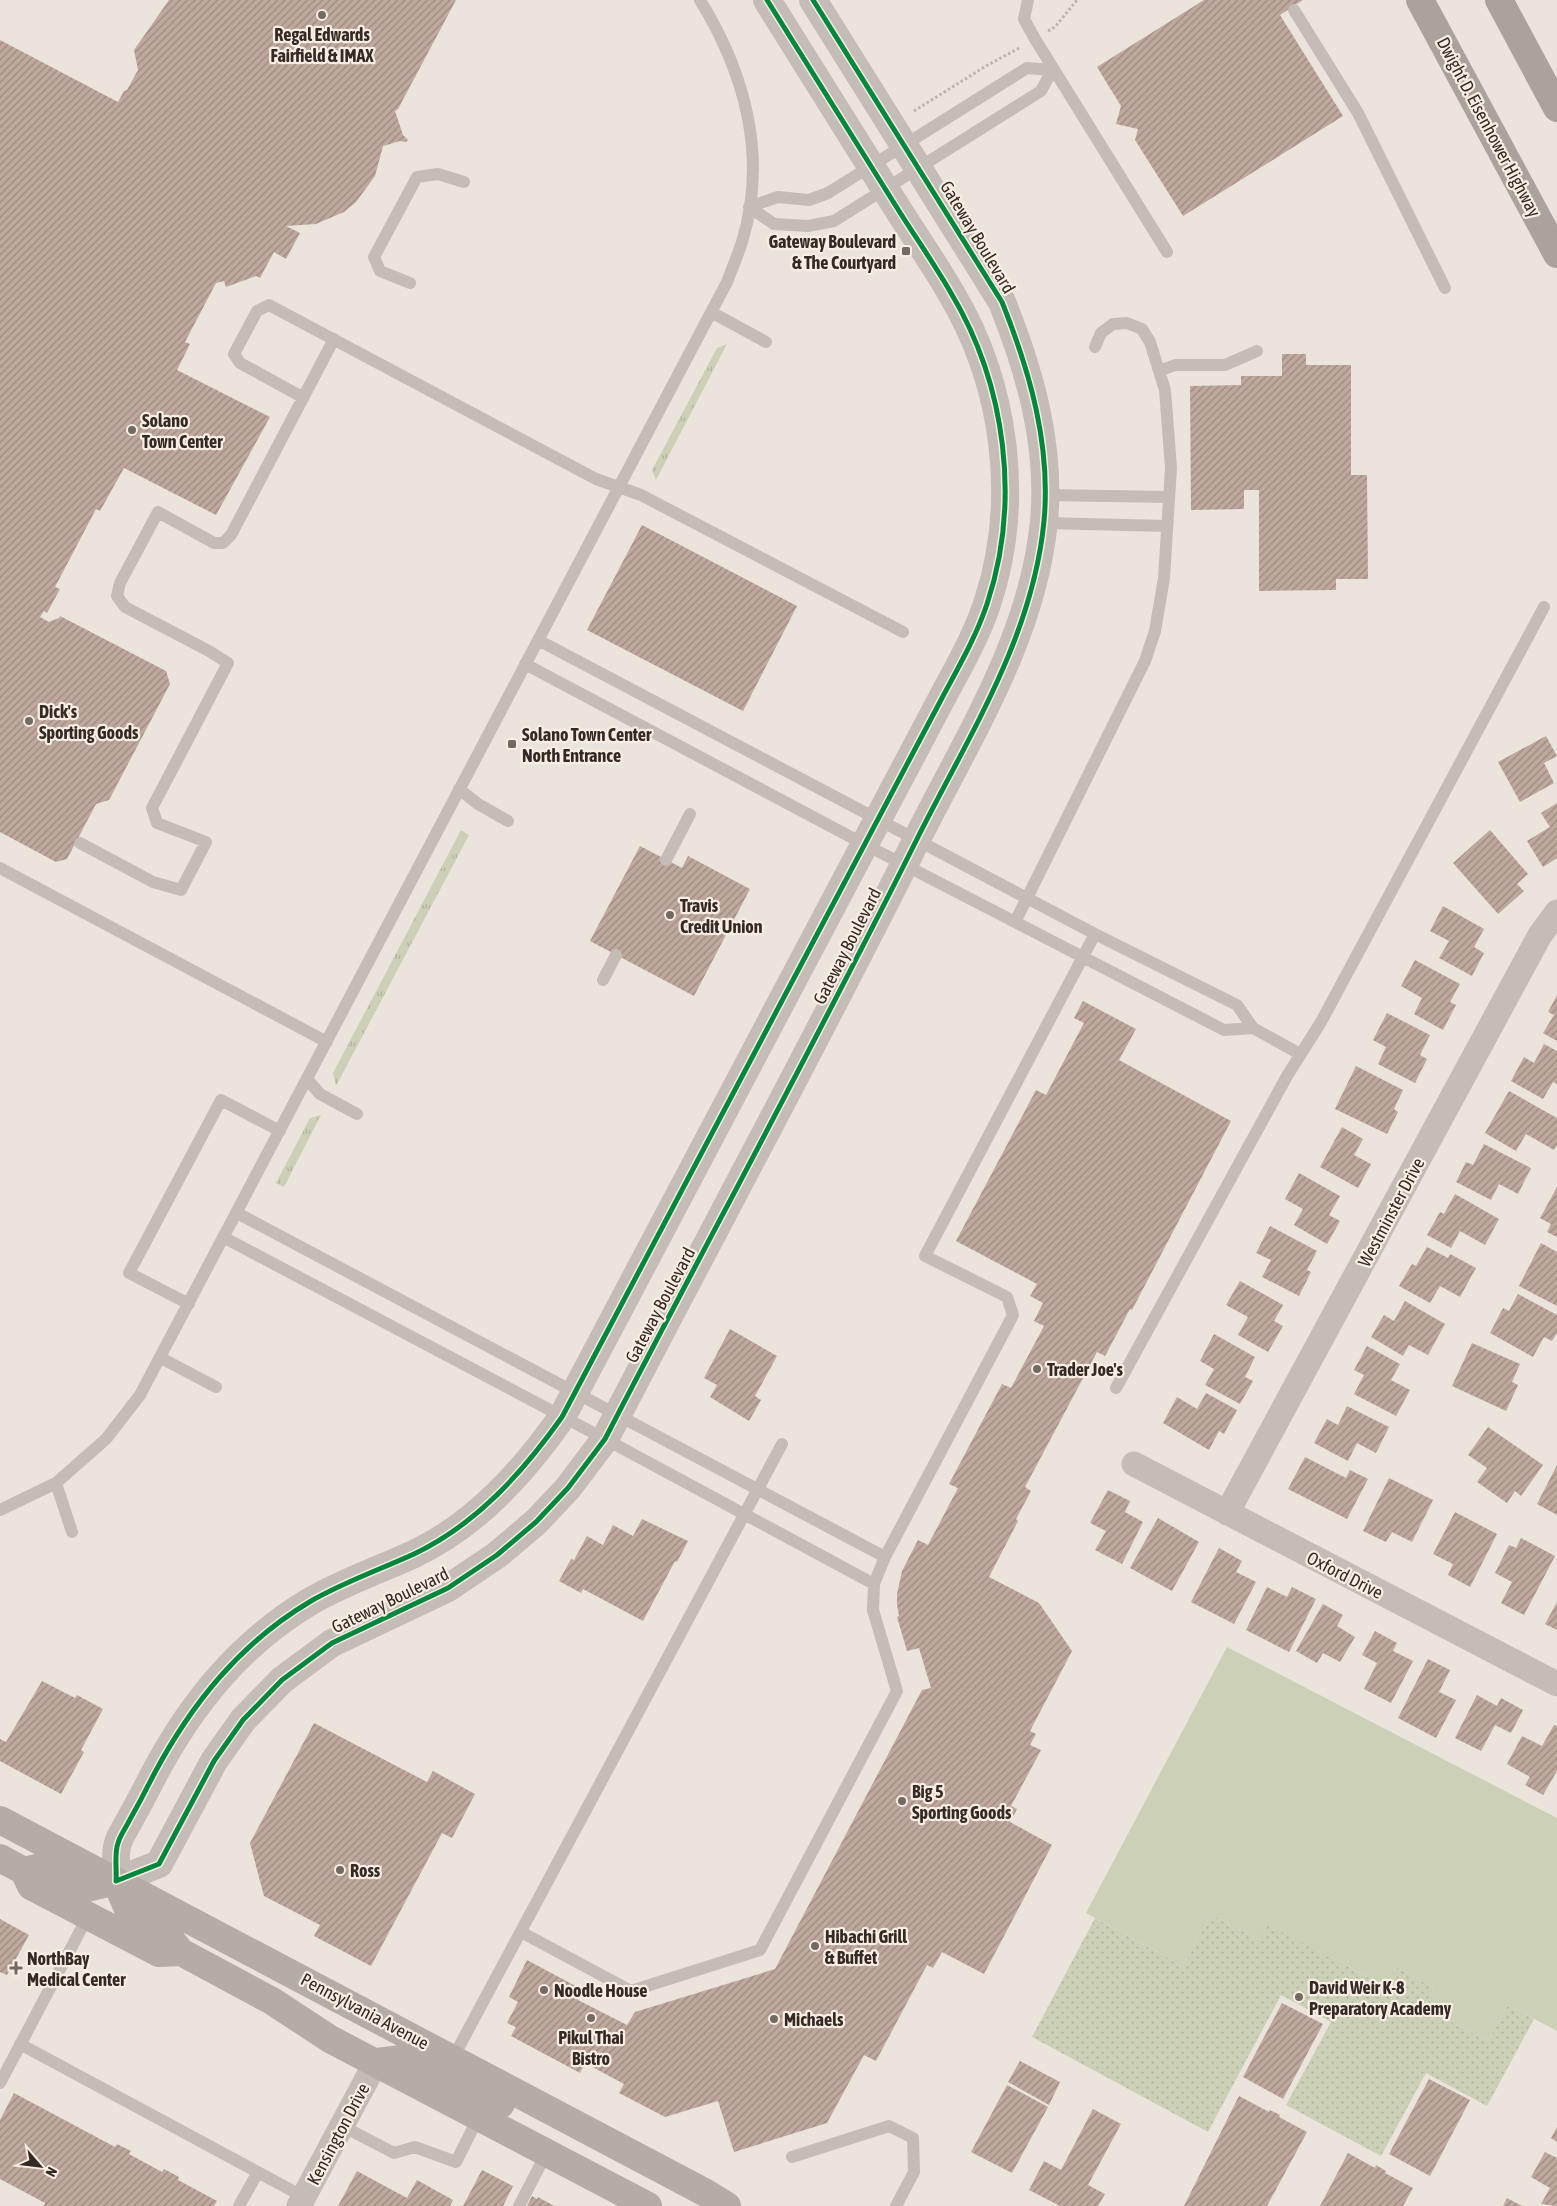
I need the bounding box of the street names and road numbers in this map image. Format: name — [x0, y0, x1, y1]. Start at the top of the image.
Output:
street label: Dwight D. Eisenhower Highway — [1433, 34, 1545, 220]
street label: Gateway Boulevard — [936, 177, 1020, 297]
street label: Gateway Boulevard — [809, 884, 885, 1008]
street label: Westminster Drive — [1353, 1154, 1429, 1270]
street label: Gateway Boulevard — [621, 1244, 699, 1366]
street label: Oxford Drive — [1303, 1547, 1387, 1603]
street label: Gateway Boulevard — [328, 1563, 452, 1637]
street label: Pennsylvania Avenue — [297, 1968, 433, 2054]
street label: Kensington Drive — [302, 2080, 374, 2188]

